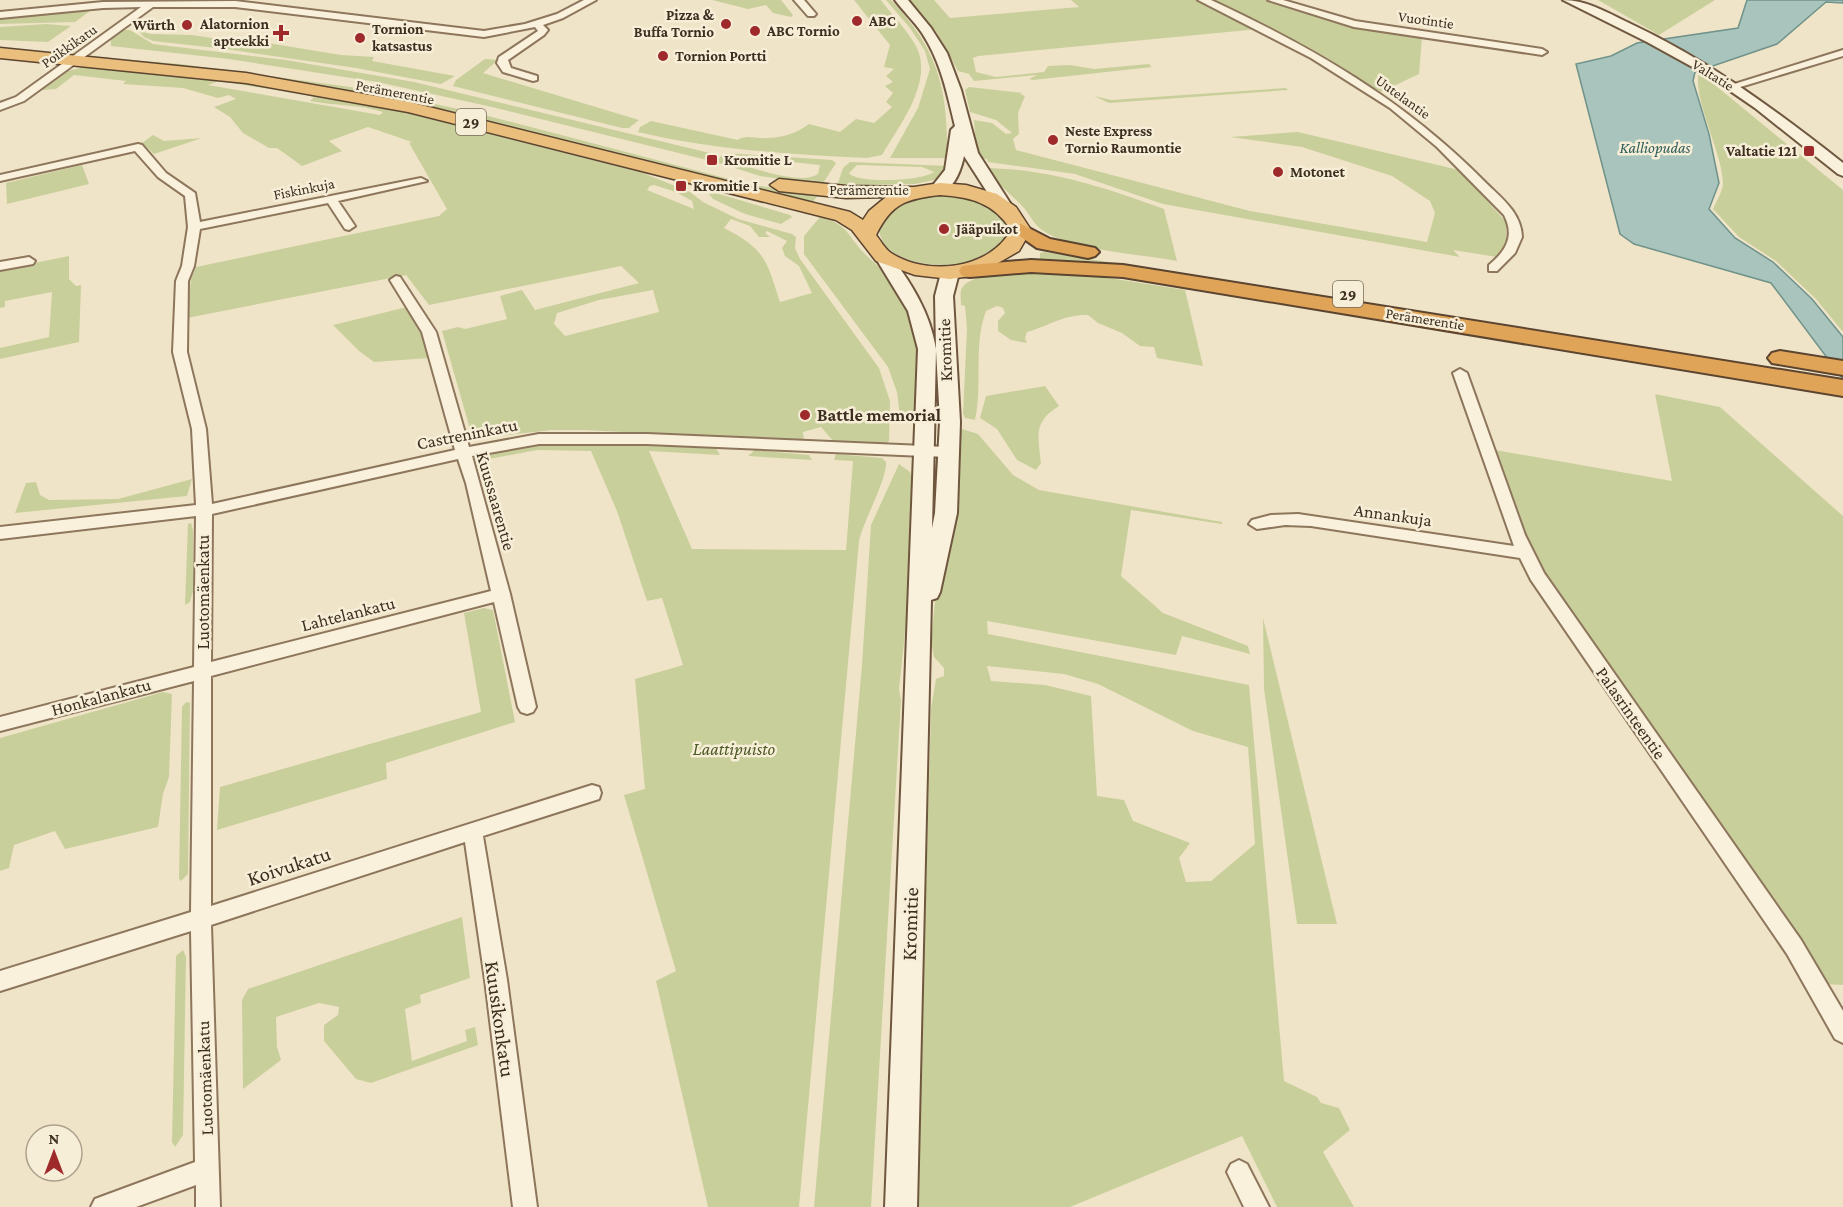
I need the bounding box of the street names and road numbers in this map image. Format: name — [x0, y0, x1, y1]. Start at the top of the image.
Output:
street label: Vuotintie — [1397, 8, 1455, 32]
street label: Poikkikatu — [38, 21, 100, 71]
street label: Valtatie — [1689, 56, 1737, 94]
street label: Uutelantie — [1373, 72, 1434, 122]
street label: Perämerentie — [354, 77, 436, 108]
road number: 29 — [456, 109, 486, 135]
street label: Fiskinkuja — [272, 175, 336, 204]
street label: Perämerentie — [829, 182, 909, 198]
road number: 29 — [1333, 281, 1363, 307]
street label: Perämerentie — [1384, 305, 1466, 333]
street label: Kromitie — [934, 318, 956, 382]
street label: Castreninkatu — [415, 414, 520, 454]
street label: Kuussaarentie — [472, 449, 520, 553]
street label: Annankuja — [1353, 500, 1433, 531]
street label: Luotomäenkatu — [193, 534, 213, 649]
street label: Lahtelankatu — [299, 593, 397, 635]
street label: Palasrinteentie — [1592, 663, 1670, 763]
street label: Honkalankatu — [49, 674, 153, 720]
street label: Koivukatu — [244, 841, 334, 891]
street label: Kromitie — [897, 887, 923, 961]
street label: Kuusikonkatu — [480, 959, 520, 1079]
street label: Luotomäenkatu — [193, 1020, 217, 1136]

